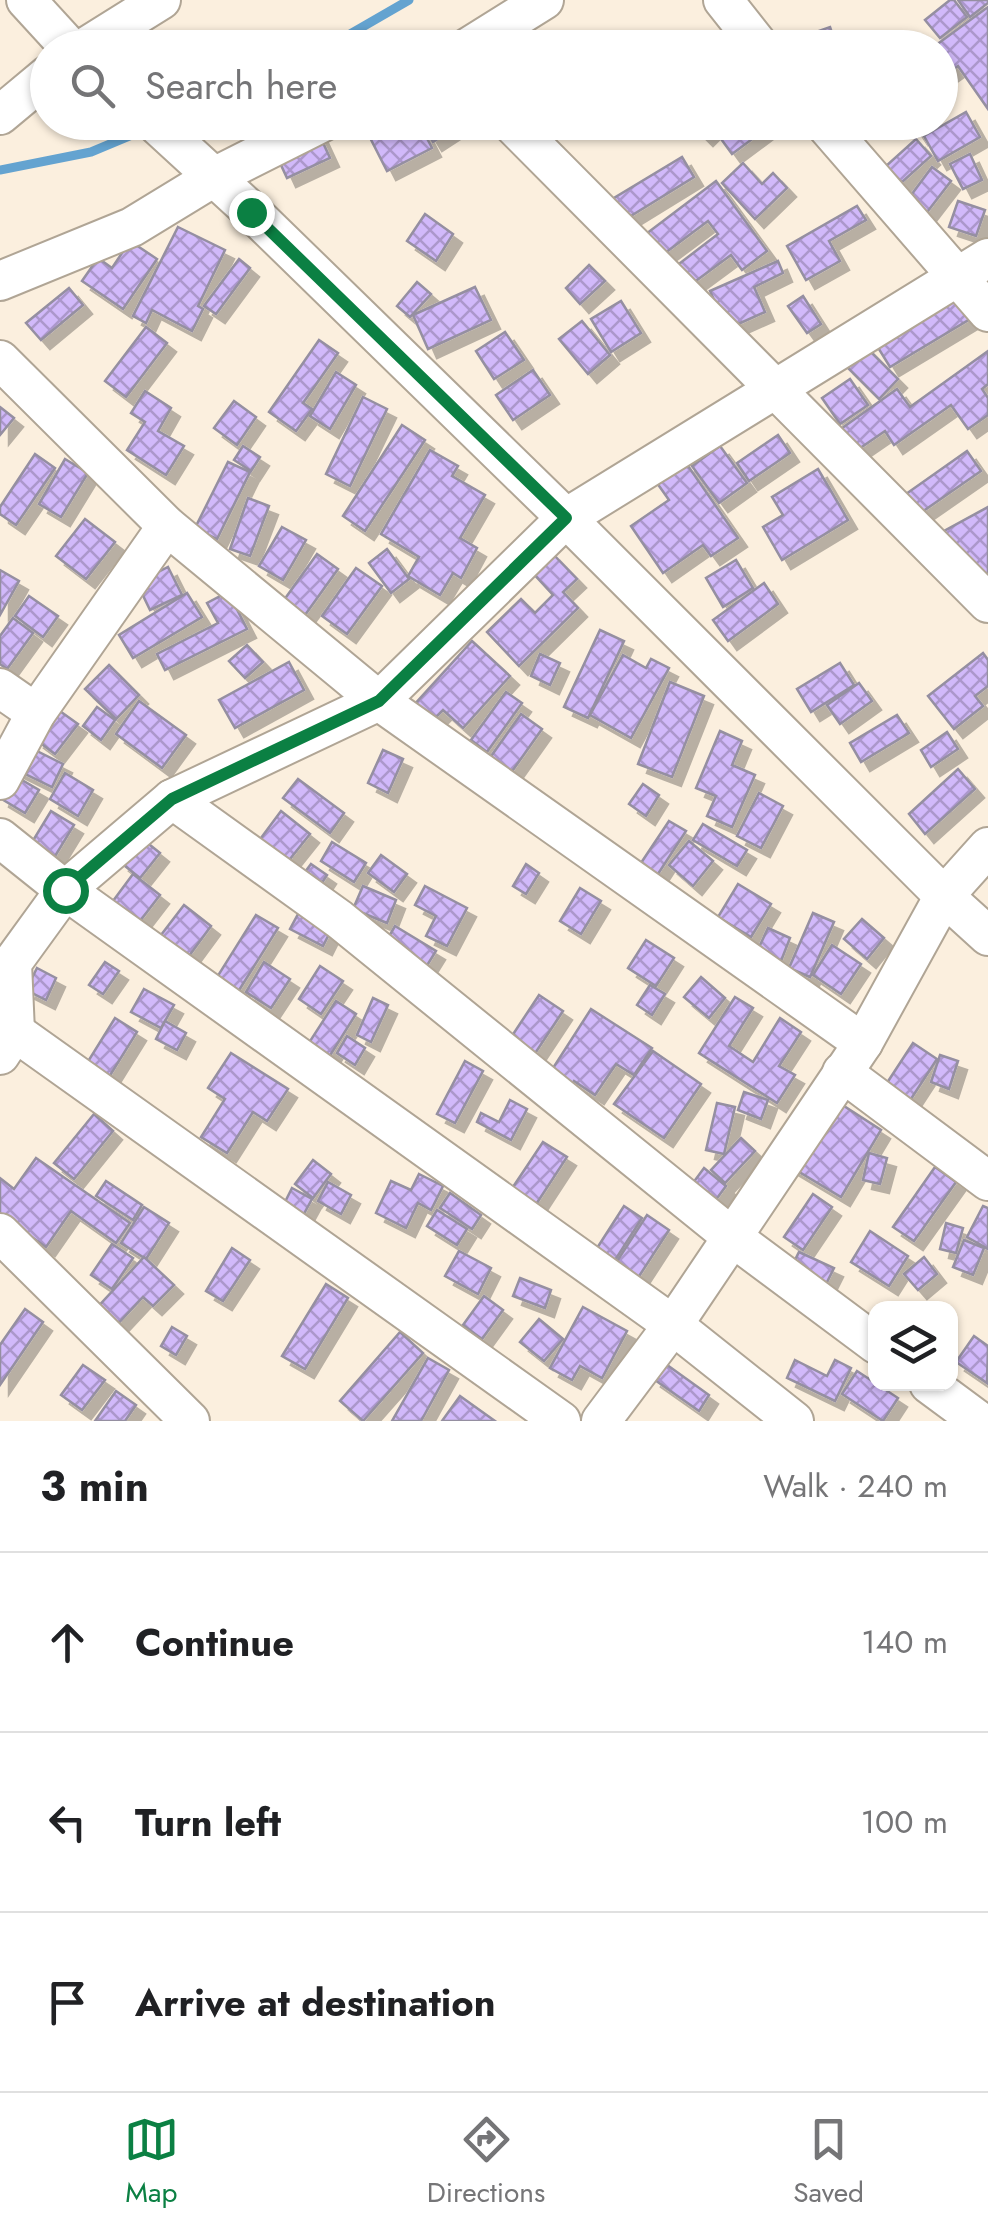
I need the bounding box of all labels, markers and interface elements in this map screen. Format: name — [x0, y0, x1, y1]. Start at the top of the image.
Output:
search box — [30, 30, 958, 140]
icon: search — [65, 58, 120, 113]
text: Search here — [145, 58, 337, 113]
route end — [229, 190, 275, 236]
route start — [43, 868, 89, 914]
map controls — [868, 1301, 958, 1391]
button: layers — [868, 1301, 958, 1391]
text: 3 min — [40, 1456, 149, 1517]
text: Walk · 240 m — [763, 1463, 948, 1509]
icon: ahead — [40, 1615, 95, 1670]
text: Continue — [135, 1615, 294, 1670]
text: 140 m — [861, 1619, 948, 1665]
icon: left — [40, 1795, 95, 1850]
text: Turn left — [135, 1795, 281, 1850]
text: 100 m — [861, 1799, 948, 1845]
icon: arrive — [40, 1975, 95, 2030]
text: Arrive at destination — [135, 1975, 496, 2030]
tab: Map — [124, 2112, 179, 2213]
tab: Directions — [427, 2112, 545, 2213]
tab: Saved — [793, 2112, 864, 2213]

